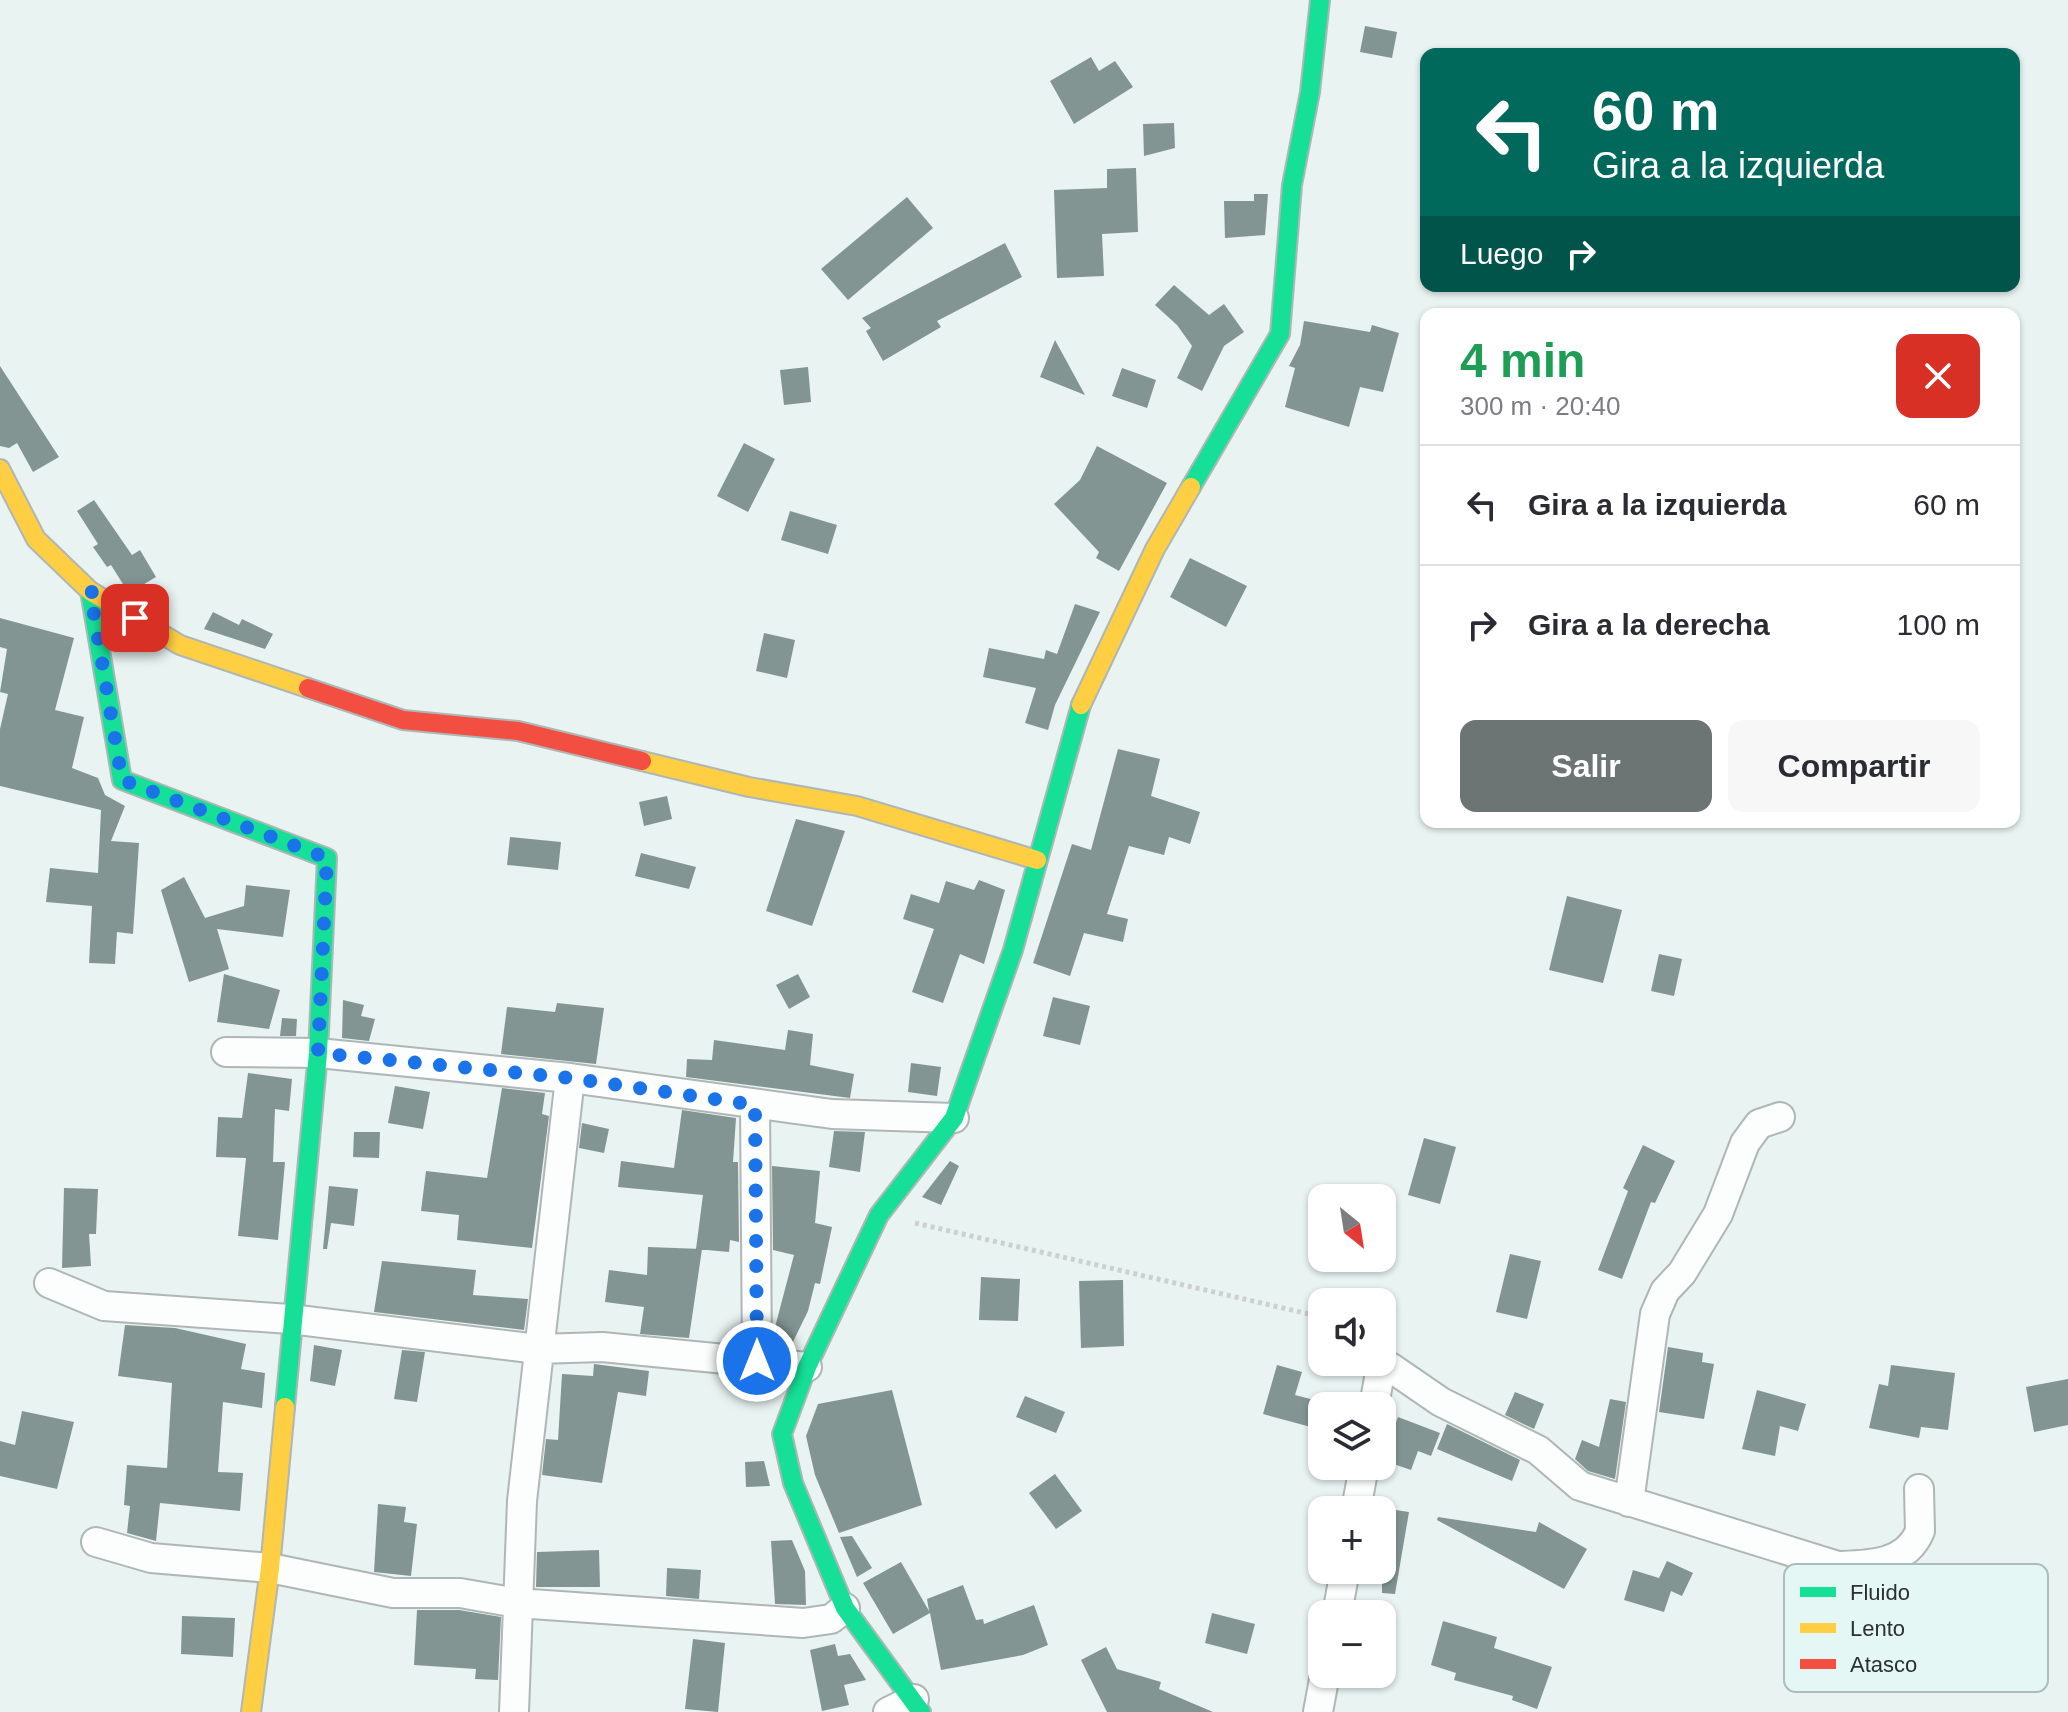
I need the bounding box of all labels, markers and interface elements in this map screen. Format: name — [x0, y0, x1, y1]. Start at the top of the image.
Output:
text: 60 m — [1592, 79, 1720, 142]
icon: left — [1460, 80, 1564, 184]
text: Gira a la izquierda — [1592, 145, 1884, 186]
icon: right — [1559, 232, 1603, 276]
text: Luego — [1460, 237, 1543, 270]
text: 4 min — [1460, 334, 1585, 387]
button: close — [1896, 334, 1980, 418]
text: 300 m · 20:40 — [1460, 391, 1620, 421]
icon: left — [1460, 483, 1504, 527]
text: Gira a la izquierda — [1528, 488, 1786, 521]
text: 60 m — [1913, 488, 1980, 521]
pin — [101, 584, 169, 652]
icon: arrive — [113, 596, 157, 640]
icon: right — [1460, 603, 1504, 647]
text: Gira a la derecha — [1528, 608, 1770, 641]
text: 100 m — [1897, 608, 1980, 641]
button: Salir — [1460, 720, 1712, 812]
button: Compartir — [1728, 720, 1980, 812]
north arrow — [1308, 1184, 1396, 1272]
map controls — [1308, 1184, 1396, 1688]
button: sound — [1308, 1288, 1396, 1376]
position arrow — [715, 1319, 799, 1403]
button: layers — [1308, 1392, 1396, 1480]
button: + — [1308, 1496, 1396, 1584]
legend — [1784, 1564, 2048, 1692]
text: Fluido — [1850, 1580, 1910, 1605]
button: − — [1308, 1600, 1396, 1688]
text: Lento — [1850, 1616, 1905, 1641]
text: Atasco — [1850, 1652, 1917, 1677]

